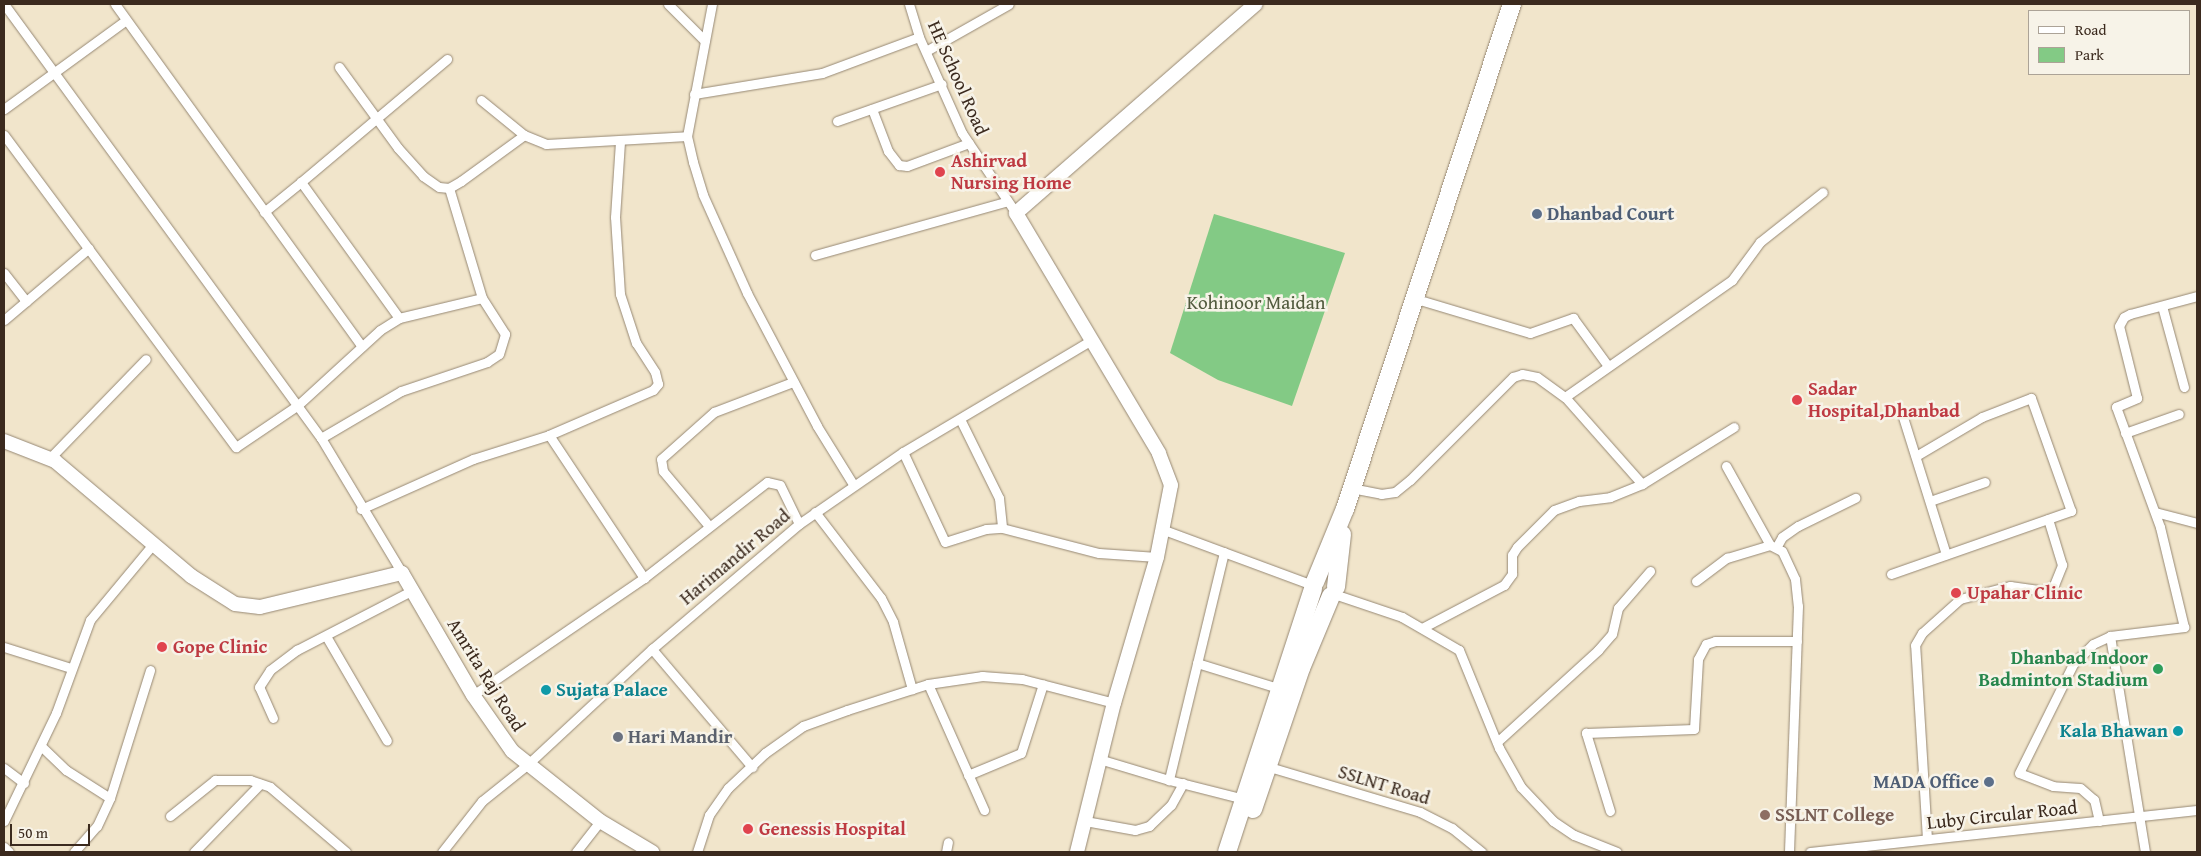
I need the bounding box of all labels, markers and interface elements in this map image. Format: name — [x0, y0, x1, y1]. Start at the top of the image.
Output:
legend — [2028, 10, 2191, 75]
street label: HE School Road — [923, 17, 993, 139]
text: Road — [2075, 19, 2106, 40]
text: Park — [2075, 44, 2104, 65]
place label: Ashirvad Nursing Home — [951, 150, 1072, 194]
marker: Ashirvad Nursing Home — [933, 165, 947, 179]
place label: Dhanbad Court — [1547, 203, 1674, 225]
marker: Dhanbad Court — [1531, 208, 1543, 220]
park label: Kohinoor Maidan — [1187, 292, 1325, 314]
place label: Sadar Hospital,Dhanbad — [1808, 378, 1960, 422]
marker: Sadar Hospital,Dhanbad — [1790, 393, 1804, 407]
street label: Harimandir Road — [675, 504, 795, 610]
place label: Upahar Clinic — [1967, 582, 2083, 604]
marker: Upahar Clinic — [1949, 586, 1963, 600]
street label: Amrita Raj Road — [442, 614, 530, 736]
place label: Gope Clinic — [173, 636, 267, 658]
marker: Gope Clinic — [155, 640, 169, 654]
place label: Dhanbad Indoor Badminton Stadium — [1979, 647, 2148, 691]
marker: Dhanbad Indoor Badminton Stadium — [2152, 663, 2164, 675]
place label: Sujata Palace — [556, 679, 668, 701]
marker: Sujata Palace — [540, 684, 552, 696]
place label: Kala Bhawan — [2060, 720, 2168, 742]
marker: Kala Bhawan — [2172, 725, 2184, 737]
place label: Hari Mandir — [628, 726, 733, 748]
marker: Hari Mandir — [612, 731, 624, 743]
street label: SSLNT Road — [1335, 760, 1433, 810]
place label: MADA Office — [1873, 771, 1979, 793]
marker: MADA Office — [1983, 776, 1995, 788]
street label: Luby Circular Road — [1926, 796, 2078, 834]
place label: SSLNT College — [1775, 804, 1894, 826]
marker: SSLNT College — [1759, 809, 1771, 821]
scale bar — [12, 814, 92, 846]
place label: Genessis Hospital — [759, 818, 906, 840]
text: 50 m — [18, 822, 48, 843]
marker: Genessis Hospital — [741, 822, 755, 836]

